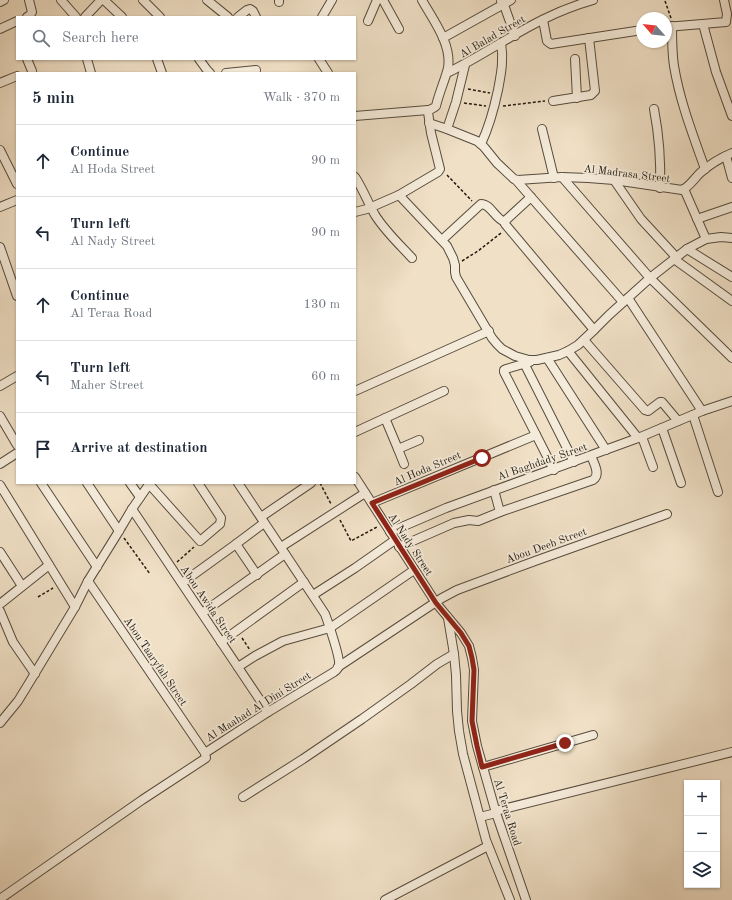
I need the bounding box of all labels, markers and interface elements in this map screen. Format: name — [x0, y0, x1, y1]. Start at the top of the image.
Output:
north arrow — [636, 12, 672, 48]
street label: Al Balad Street — [458, 14, 528, 61]
search box — [16, 16, 356, 60]
icon: search — [30, 27, 52, 49]
text: Search here — [62, 31, 139, 46]
text: 5 min — [32, 90, 75, 107]
text: Walk · 370 m — [263, 91, 340, 104]
text: Continue — [70, 145, 129, 160]
icon: ahead — [32, 150, 54, 172]
text: 90 m — [311, 154, 340, 167]
text: Al Hoda Street — [70, 163, 155, 176]
street label: Al Madrasa Street — [583, 164, 671, 185]
text: Turn left — [70, 217, 130, 232]
icon: left — [32, 222, 54, 244]
text: 90 m — [311, 226, 340, 239]
text: Al Nady Street — [70, 235, 155, 248]
text: Continue — [70, 289, 129, 304]
icon: ahead — [32, 294, 54, 316]
text: 130 m — [303, 298, 340, 311]
text: Al Teraa Road — [70, 307, 152, 320]
text: Turn left — [70, 361, 130, 376]
icon: left — [32, 366, 54, 388]
text: 60 m — [311, 370, 340, 383]
text: Maher Street — [70, 379, 144, 392]
icon: arrive — [32, 438, 54, 460]
text: Arrive at destination — [70, 441, 208, 456]
street label: Al Baghdady Street — [496, 442, 589, 483]
route start — [473, 449, 491, 467]
street label: Al Hoda Street — [392, 450, 463, 489]
street label: Al Nady Street — [385, 512, 434, 578]
street label: Abou Deeb Street — [505, 527, 588, 566]
street label: Abou Awida Street — [178, 564, 238, 646]
street label: Abou Taaryfah Street — [121, 616, 189, 708]
street label: Al Maahad Al Dini Street — [204, 670, 314, 744]
route end — [556, 734, 574, 752]
street label: Al Teraa Road — [491, 778, 522, 848]
map controls — [684, 780, 720, 888]
button: + — [684, 780, 720, 816]
button: − — [684, 816, 720, 852]
button: layers — [684, 852, 720, 888]

